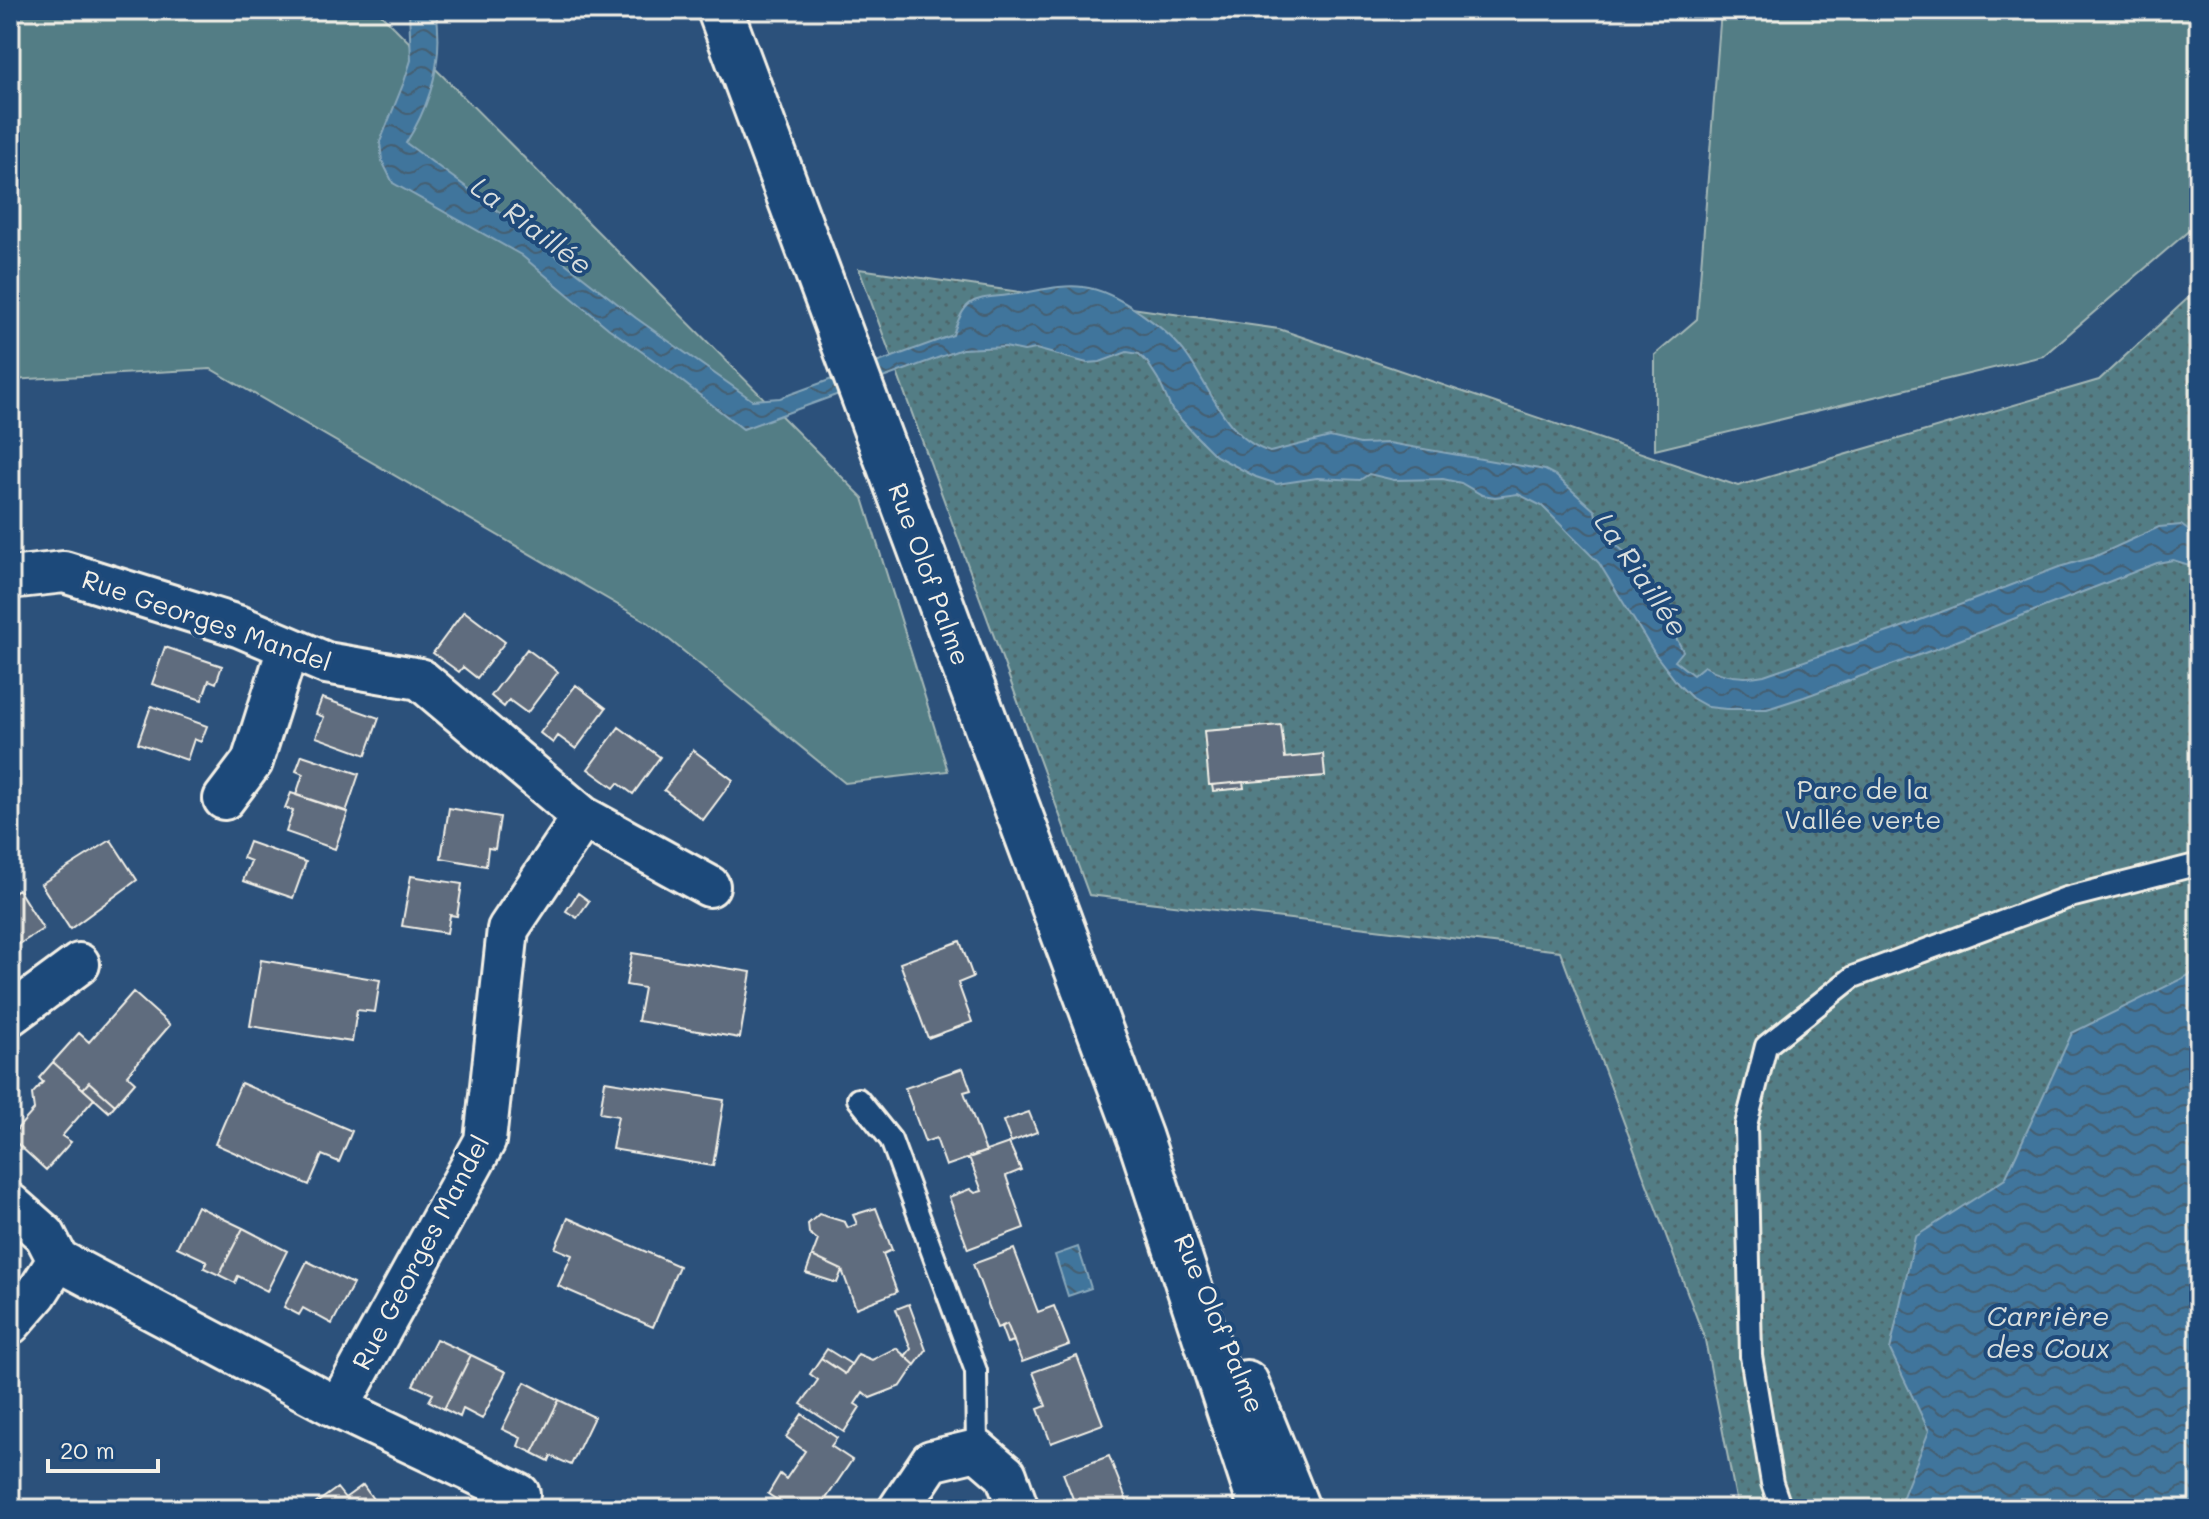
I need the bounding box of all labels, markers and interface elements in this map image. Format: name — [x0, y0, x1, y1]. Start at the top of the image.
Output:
water label: La Riaillée — [464, 168, 600, 282]
street label: Rue Olof Palme — [881, 478, 979, 670]
water label: La Riaillée — [1587, 505, 1697, 643]
street label: Rue Georges Mandel — [78, 561, 336, 679]
park label: Parc de la Vallée verte — [1785, 772, 1941, 836]
street label: Rue Georges Mandel — [344, 1128, 496, 1376]
street label: Rue Olof Palme — [1167, 1228, 1273, 1418]
water label: Carrière des Coux — [1986, 1297, 2110, 1365]
scale bar — [48, 1423, 158, 1473]
text: 20 m — [60, 1434, 115, 1465]

